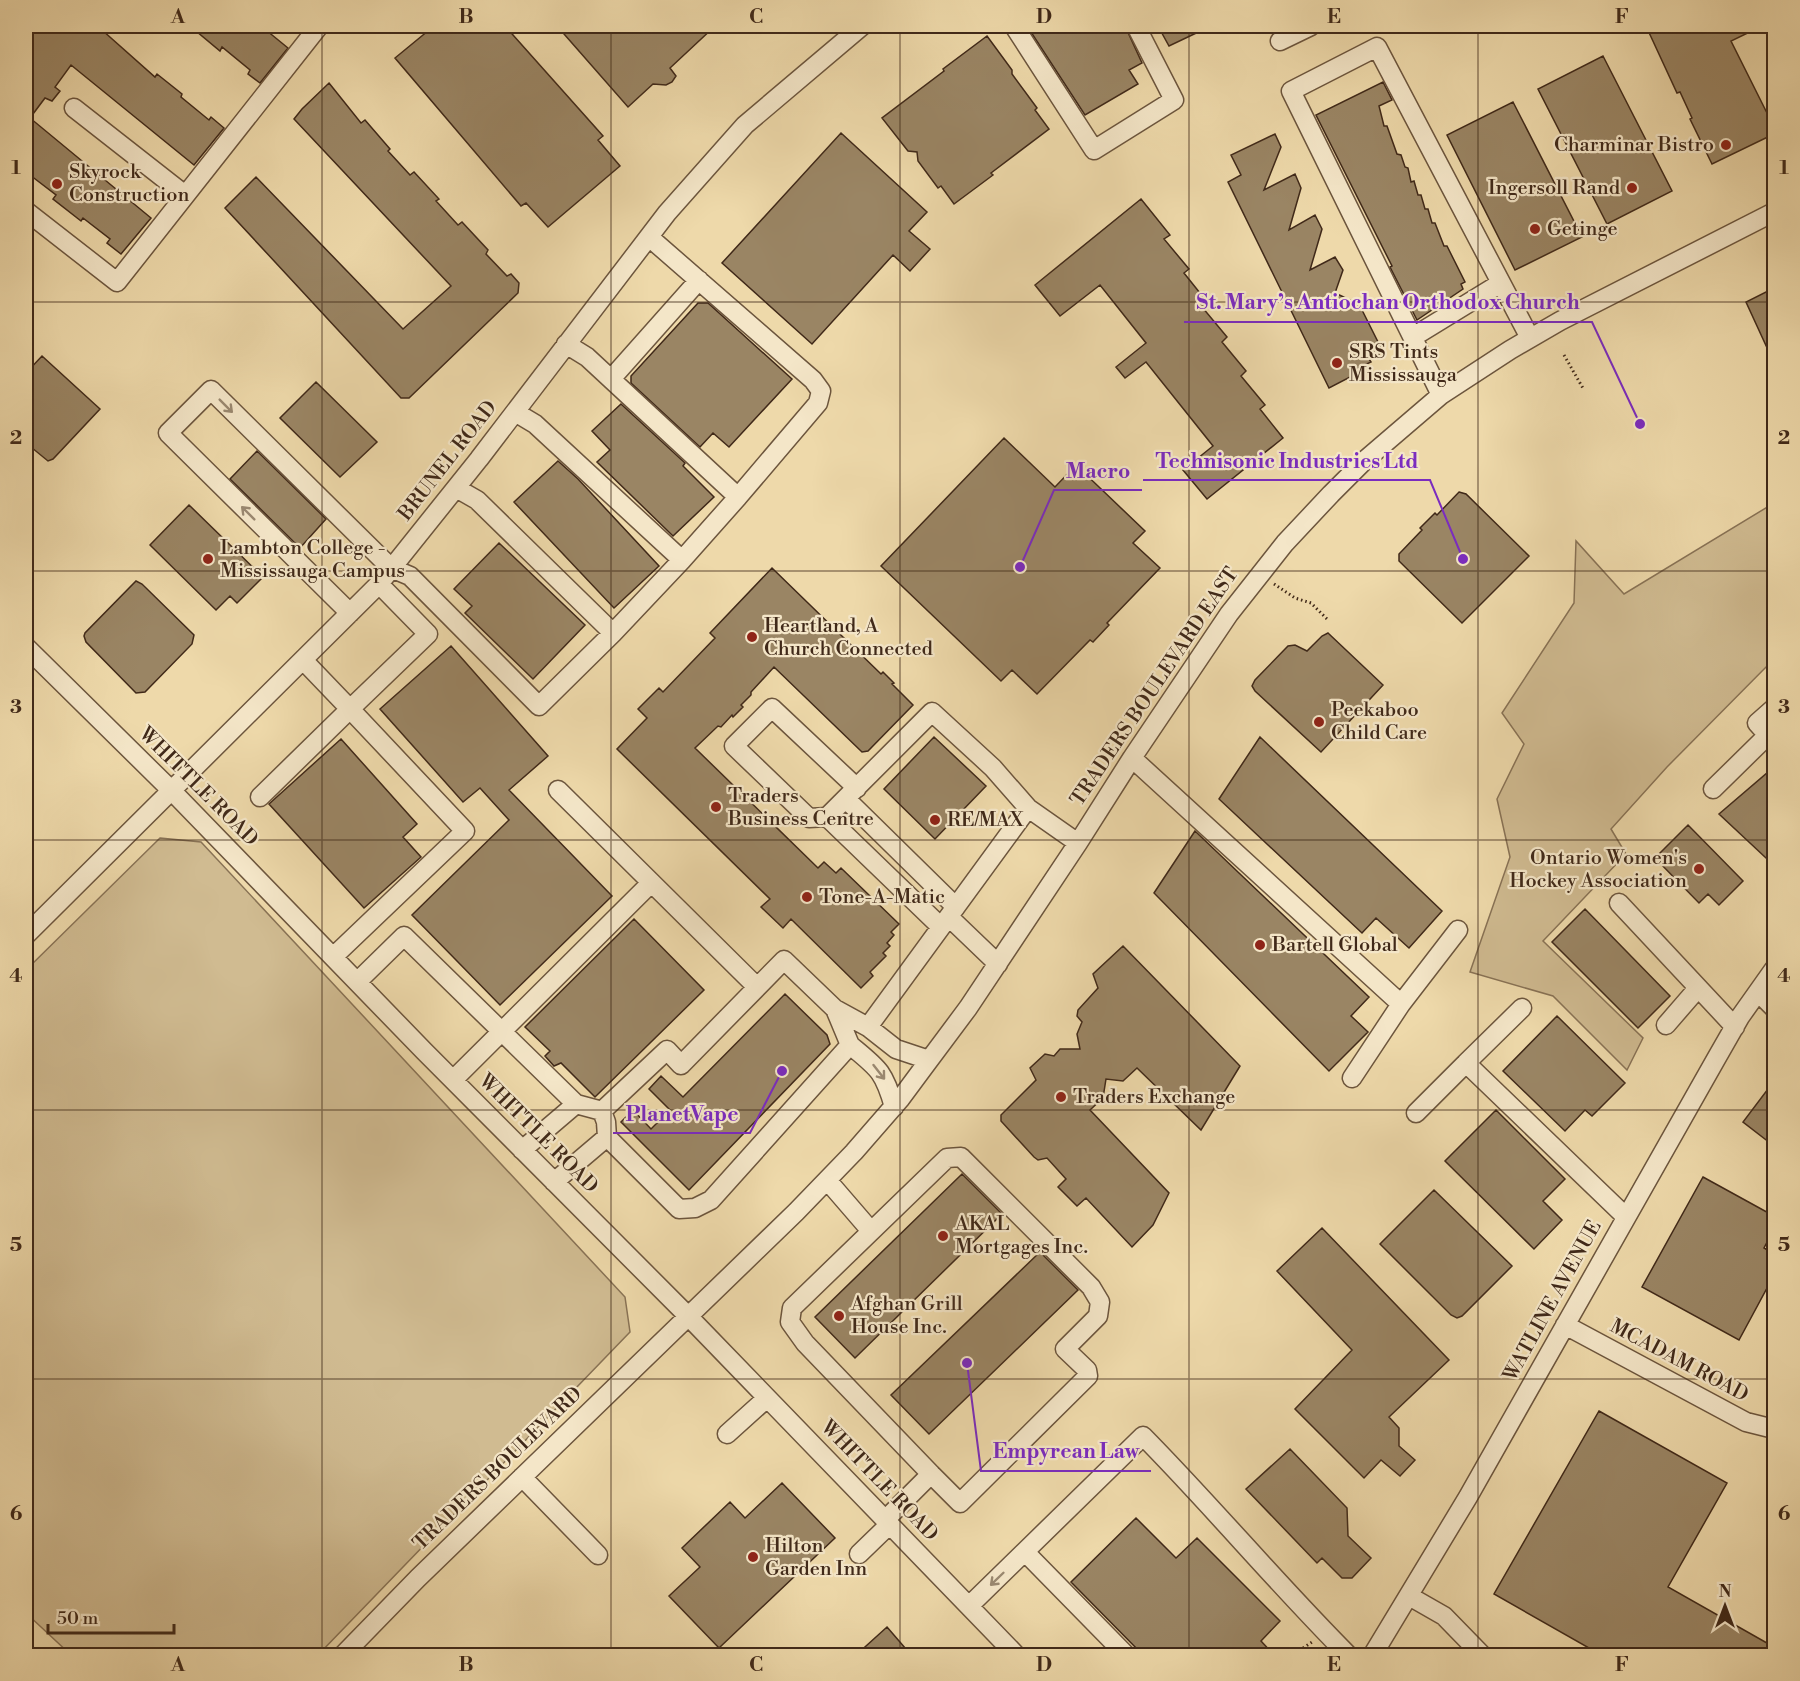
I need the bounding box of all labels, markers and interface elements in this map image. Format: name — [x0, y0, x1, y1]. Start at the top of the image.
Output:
text: A — [170, 5, 186, 30]
text: B — [458, 5, 474, 30]
text: C — [749, 5, 763, 30]
text: D — [1036, 5, 1052, 30]
text: E — [1327, 5, 1341, 30]
text: F — [1615, 5, 1629, 30]
place label: Charminar Bistro — [1554, 133, 1714, 158]
marker: Charminar Bistro — [1719, 138, 1733, 152]
text: 1 — [11, 156, 21, 181]
text: 1 — [1779, 156, 1789, 181]
place label: Skyrock Construction — [69, 160, 190, 208]
place label: Ingersoll Rand — [1488, 176, 1621, 201]
marker: Skyrock Construction — [50, 177, 64, 191]
marker: Ingersoll Rand — [1625, 181, 1639, 195]
place label: Getinge — [1547, 217, 1618, 242]
marker: Getinge — [1528, 222, 1542, 236]
callout: St. Mary’s Antiochan Orthodox Church — [1184, 283, 1592, 322]
text: St. Mary’s Antiochan Orthodox Church — [1196, 290, 1580, 316]
place label: SRS Tints Mississauga — [1349, 340, 1458, 388]
marker: SRS Tints Mississauga — [1330, 356, 1344, 370]
street label: BRUNEL ROAD — [393, 396, 503, 527]
one-way arrow — [219, 398, 234, 413]
text: 2 — [10, 426, 22, 451]
text: 2 — [1778, 426, 1790, 451]
callout: Technisonic Industries Ltd — [1143, 441, 1430, 480]
text: Technisonic Industries Ltd — [1155, 449, 1419, 475]
callout: Macro — [1054, 451, 1142, 490]
text: Macro — [1066, 459, 1130, 485]
one-way arrow — [241, 505, 256, 520]
place label: Lambton College - Mississauga Campus — [220, 536, 405, 584]
marker: Lambton College - Mississauga Campus — [201, 552, 215, 566]
street label: TRADERS BOULEVARD EAST — [1066, 563, 1244, 811]
place label: Heartland, A Church Connected — [764, 614, 933, 662]
marker: Heartland, A Church Connected — [745, 630, 759, 644]
text: 3 — [10, 695, 22, 720]
text: 3 — [1778, 695, 1790, 720]
place label: Peekaboo Child Care — [1331, 698, 1427, 746]
marker: Peekaboo Child Care — [1312, 715, 1326, 729]
street label: WHITTLE ROAD — [132, 721, 263, 852]
place label: Traders Business Centre — [727, 784, 874, 832]
marker: Traders Business Centre — [709, 800, 723, 814]
place label: RE/MAX — [947, 808, 1024, 833]
marker: RE/MAX — [928, 813, 942, 827]
place label: Ontario Women's Hockey Association — [1509, 846, 1687, 894]
marker: Ontario Women's Hockey Association — [1692, 862, 1706, 876]
place label: Tone-A-Matic — [819, 885, 945, 910]
marker: Tone-A-Matic — [800, 890, 814, 904]
place label: Bartell Global — [1271, 933, 1398, 958]
marker: Bartell Global — [1253, 938, 1267, 952]
text: 4 — [9, 964, 23, 989]
text: 4 — [1777, 964, 1791, 989]
one-way arrow — [872, 1063, 885, 1079]
street label: WHITTLE ROAD — [472, 1068, 603, 1199]
place label: Traders Exchange — [1073, 1085, 1235, 1110]
marker: Traders Exchange — [1054, 1090, 1068, 1104]
callout: PlanetVape — [613, 1094, 750, 1133]
text: PlanetVape — [626, 1102, 738, 1128]
place label: AKAL Mortgages Inc. — [954, 1212, 1088, 1260]
street label: WATLINE AVENUE — [1498, 1216, 1608, 1387]
marker: AKAL Mortgages Inc. — [936, 1229, 950, 1243]
text: 5 — [10, 1233, 22, 1258]
text: 5 — [1778, 1233, 1790, 1258]
place label: Afghan Grill House Inc. — [850, 1292, 963, 1340]
marker: Afghan Grill House Inc. — [832, 1309, 846, 1323]
street label: MCADAM ROAD — [1605, 1314, 1753, 1408]
street label: TRADERS BOULEVARD — [408, 1382, 588, 1556]
street label: WHITTLE ROAD — [814, 1415, 943, 1547]
callout: Empyrean Law — [981, 1432, 1151, 1471]
text: Empyrean Law — [993, 1439, 1140, 1465]
text: 6 — [10, 1502, 23, 1527]
text: 6 — [1778, 1502, 1791, 1527]
place label: Hilton Garden Inn — [765, 1534, 867, 1582]
marker: Hilton Garden Inn — [746, 1550, 760, 1564]
one-way arrow — [990, 1572, 1005, 1586]
north arrow — [1695, 1576, 1755, 1636]
text: N — [1719, 1582, 1732, 1602]
scale bar — [48, 1597, 174, 1635]
text: 50 m — [57, 1607, 99, 1630]
text: A — [170, 1653, 186, 1678]
text: B — [458, 1653, 474, 1678]
text: C — [749, 1653, 763, 1678]
text: D — [1036, 1653, 1052, 1678]
text: E — [1327, 1653, 1341, 1678]
text: F — [1615, 1653, 1629, 1678]

